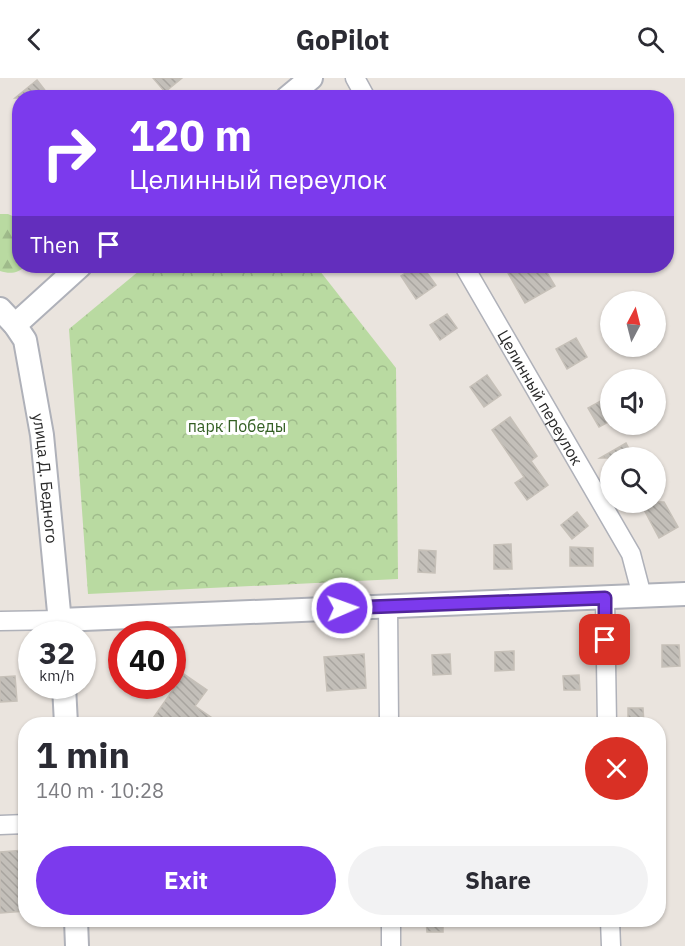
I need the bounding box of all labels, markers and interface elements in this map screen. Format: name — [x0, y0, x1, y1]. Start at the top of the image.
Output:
text: GoPilot — [296, 22, 389, 57]
icon: back — [18, 23, 51, 56]
icon: search — [634, 23, 667, 56]
text: 120 m — [129, 108, 252, 163]
icon: right — [30, 114, 108, 192]
text: Целинный переулок — [129, 161, 387, 196]
icon: arrive — [92, 228, 125, 261]
text: Then — [30, 230, 80, 259]
north arrow — [600, 291, 666, 357]
map controls — [600, 291, 666, 513]
street label: Целинный переулок — [493, 326, 587, 469]
button: sound — [600, 369, 666, 435]
street label: улица Д. Бедного — [28, 412, 62, 544]
park label: парк Победы — [188, 416, 286, 436]
button: search — [600, 447, 666, 513]
position arrow — [310, 576, 374, 640]
pin — [579, 614, 630, 665]
speed limit sign: 40 — [108, 621, 186, 699]
icon: arrive — [588, 623, 621, 656]
text: 32 — [39, 633, 75, 672]
text: km/h — [39, 666, 75, 685]
text: 1 min — [36, 731, 130, 778]
button: close — [585, 737, 648, 800]
text: 140 m · 10:28 — [36, 777, 164, 804]
button: Exit — [36, 846, 336, 915]
button: Share — [348, 846, 648, 915]

